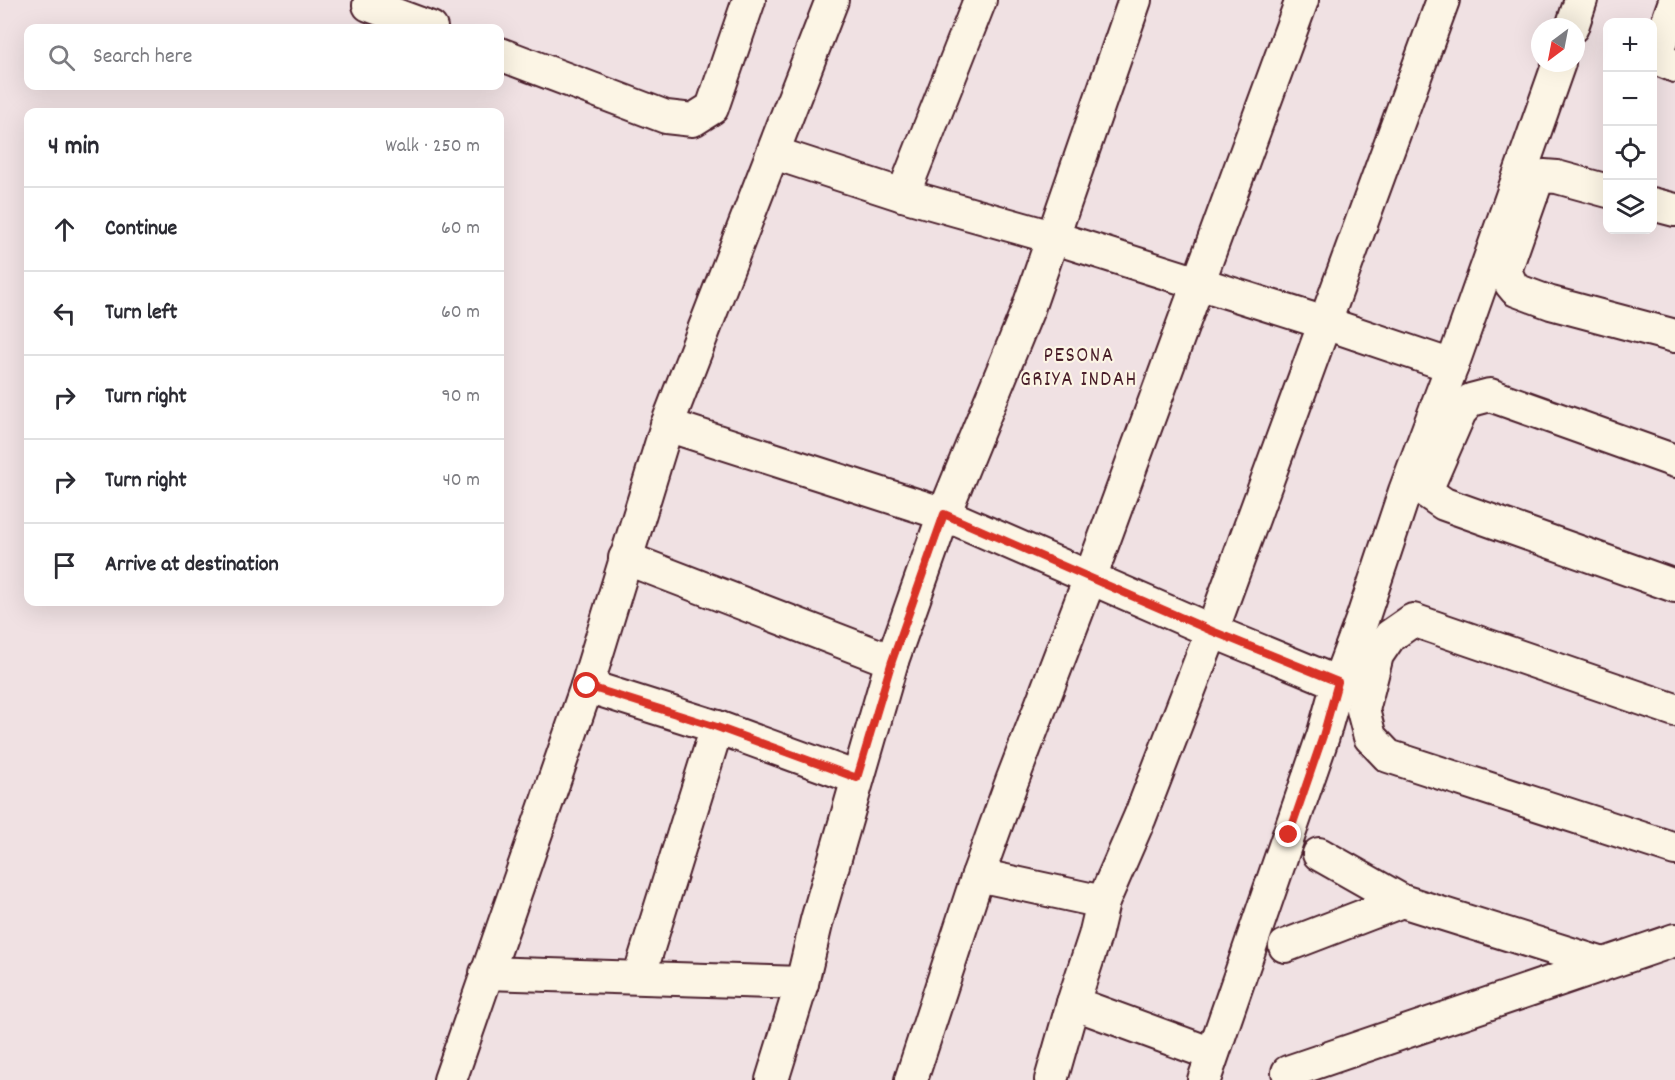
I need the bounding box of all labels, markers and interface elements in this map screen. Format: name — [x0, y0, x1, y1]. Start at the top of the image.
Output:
north arrow — [1531, 18, 1585, 72]
map controls — [1603, 18, 1657, 234]
button: + — [1603, 18, 1657, 72]
search box — [24, 24, 504, 90]
icon: search — [45, 41, 78, 74]
text: Search here — [93, 42, 192, 73]
button: − — [1603, 72, 1657, 126]
button: locate — [1603, 126, 1657, 180]
text: 4 min — [48, 129, 99, 166]
text: Walk · 250 m — [385, 133, 480, 161]
button: layers — [1603, 180, 1657, 234]
icon: ahead — [48, 213, 81, 246]
text: Continue — [105, 214, 177, 245]
text: 60 m — [441, 215, 480, 243]
icon: left — [48, 297, 81, 330]
text: Turn left — [105, 298, 177, 329]
text: 60 m — [441, 299, 480, 327]
district label: PESONA GRIYA INDAH — [1020, 342, 1138, 396]
icon: right — [48, 381, 81, 414]
text: Turn right — [105, 382, 187, 413]
text: 90 m — [442, 383, 480, 411]
icon: right — [48, 465, 81, 498]
text: Turn right — [105, 466, 187, 497]
text: 40 m — [442, 467, 480, 495]
icon: arrive — [48, 549, 81, 582]
text: Arrive at destination — [105, 550, 279, 581]
route start — [573, 672, 599, 698]
route end — [1275, 821, 1301, 847]

